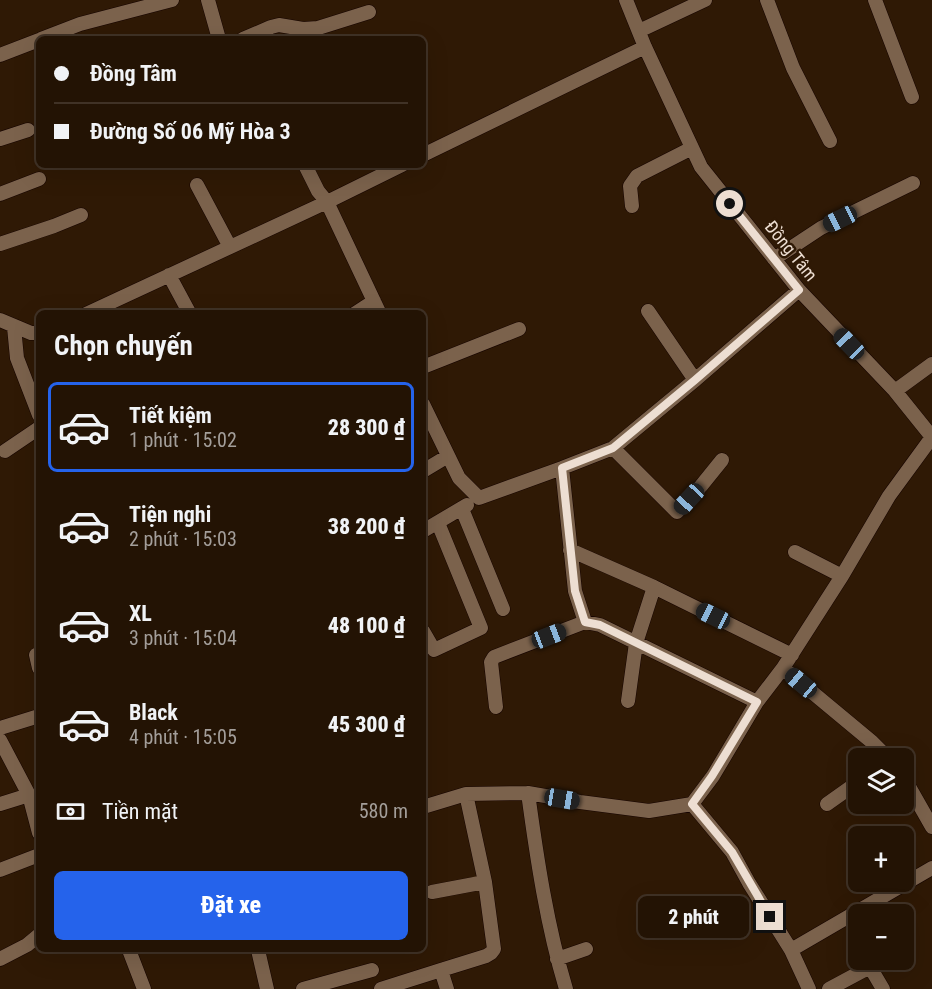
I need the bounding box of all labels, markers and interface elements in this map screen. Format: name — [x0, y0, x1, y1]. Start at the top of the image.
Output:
text: Đồng Tâm — [90, 61, 177, 86]
text: Đường Số 06 Mỹ Hòa 3 — [90, 119, 291, 144]
route start — [716, 190, 743, 217]
car — [820, 203, 860, 235]
street label: Đồng Tâm — [761, 216, 822, 285]
car — [830, 325, 868, 363]
text: Chọn chuyến — [54, 330, 193, 362]
icon: car — [57, 400, 111, 454]
text: Tiết kiệm — [129, 403, 212, 428]
text: 28 300 ₫ — [328, 415, 405, 440]
text: 1 phút · 15:02 — [129, 428, 237, 452]
car — [670, 480, 708, 518]
icon: car — [57, 499, 111, 553]
text: Tiện nghi — [129, 502, 211, 527]
text: 38 200 ₫ — [328, 514, 405, 539]
text: 2 phút · 15:03 — [129, 527, 237, 551]
icon: car — [57, 598, 111, 652]
car — [693, 600, 733, 632]
text: XL — [129, 601, 152, 626]
text: 48 100 ₫ — [328, 613, 405, 638]
car — [529, 621, 569, 651]
text: 3 phút · 15:04 — [129, 626, 237, 650]
car — [781, 665, 821, 701]
icon: car — [57, 697, 111, 751]
text: Black — [129, 700, 178, 725]
text: 45 300 ₫ — [328, 712, 405, 737]
text: 4 phút · 15:05 — [129, 725, 237, 749]
map controls — [848, 748, 914, 970]
button: layers — [848, 748, 914, 814]
car — [543, 787, 581, 811]
icon: cash — [54, 795, 87, 828]
text: Tiền mặt — [102, 799, 178, 824]
text: 580 m — [359, 799, 408, 823]
button: + — [848, 826, 914, 892]
button: Đặt xe — [54, 871, 408, 940]
callout: 2 phút — [638, 896, 749, 938]
route end — [756, 903, 783, 930]
button: − — [848, 904, 914, 970]
text: 2 phút — [668, 905, 719, 929]

